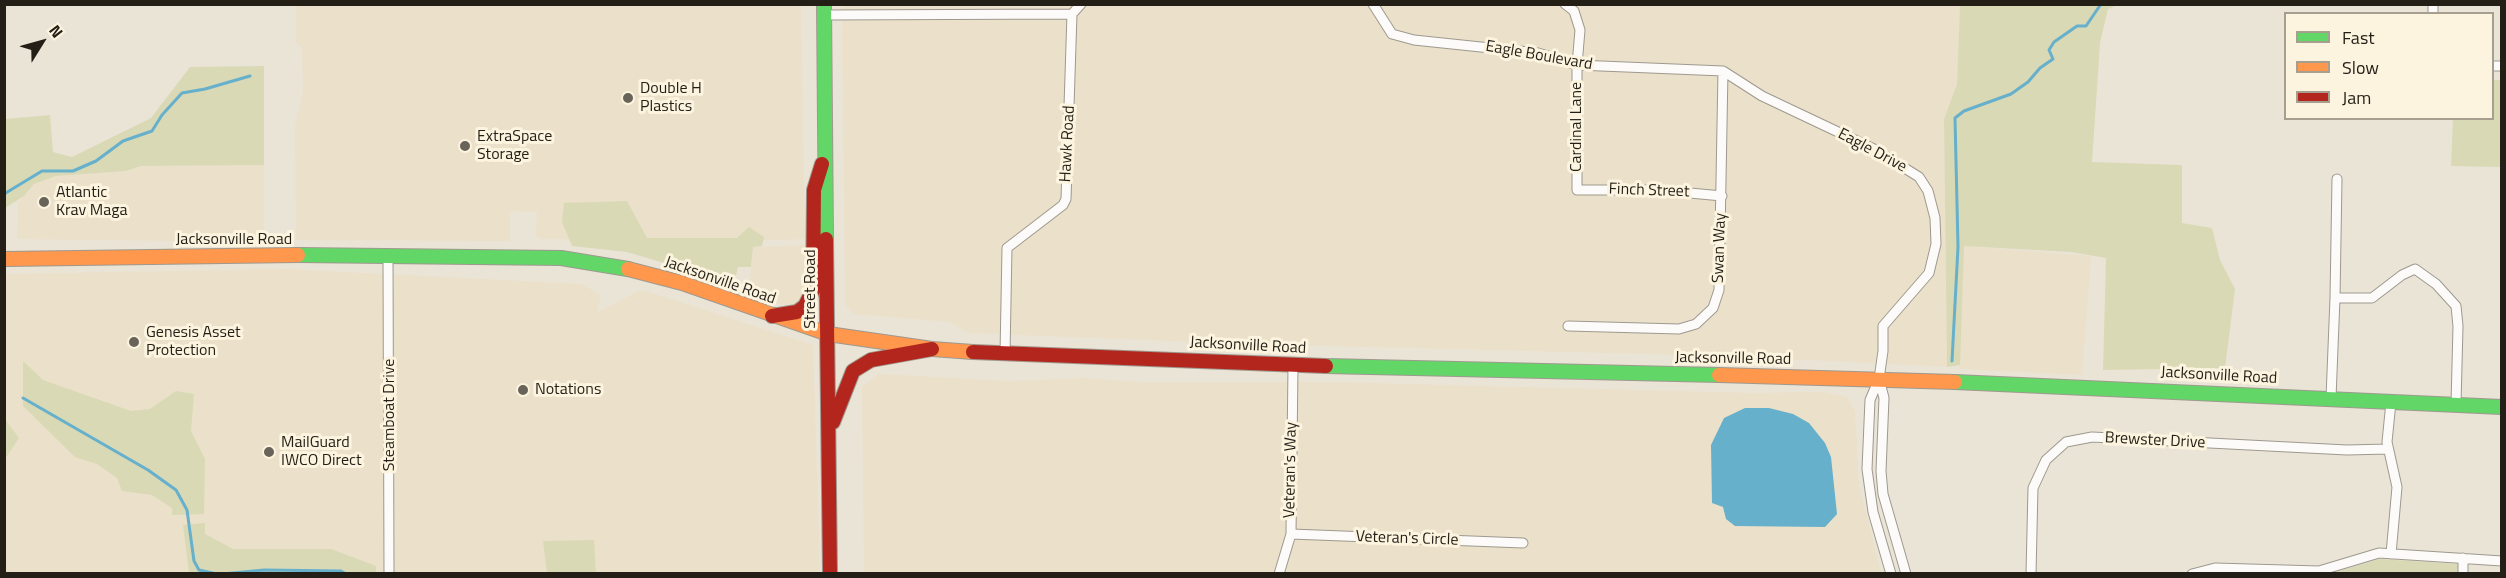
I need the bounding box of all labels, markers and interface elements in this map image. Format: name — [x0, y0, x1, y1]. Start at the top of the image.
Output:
north arrow — [12, 12, 72, 72]
legend — [2284, 12, 2494, 120]
text: N — [43, 20, 69, 43]
text: Fast — [2342, 24, 2375, 51]
street label: Eagle Boulevard — [1484, 37, 1594, 75]
text: Slow — [2342, 54, 2379, 81]
place label: Double H Plastics — [640, 79, 702, 117]
street label: Cardinal Lane — [1567, 82, 1587, 172]
text: Jam — [2342, 84, 2371, 111]
marker: Double H Plastics — [621, 91, 635, 105]
street label: Hawk Road — [1056, 105, 1080, 183]
street label: Eagle Drive — [1834, 125, 1910, 177]
place label: ExtraSpace Storage — [477, 127, 552, 165]
marker: ExtraSpace Storage — [458, 139, 472, 153]
street label: Finch Street — [1608, 180, 1690, 202]
place label: Atlantic Krav Maga — [56, 183, 127, 221]
marker: Atlantic Krav Maga — [37, 195, 51, 209]
street label: Swan Way — [1709, 213, 1731, 283]
street label: Jacksonville Road — [176, 230, 292, 250]
street label: Street Road — [801, 249, 821, 329]
street label: Jacksonville Road — [662, 253, 778, 309]
place label: Genesis Asset Protection — [146, 323, 241, 361]
street label: Jacksonville Road — [1189, 333, 1307, 359]
marker: Genesis Asset Protection — [127, 335, 141, 349]
street label: Jacksonville Road — [1675, 348, 1791, 370]
street label: Steamboat Drive — [380, 359, 400, 471]
street label: Jacksonville Road — [2160, 363, 2278, 389]
place label: Notations — [535, 380, 601, 400]
marker: Notations — [516, 383, 530, 397]
street label: Veteran's Way — [1281, 422, 1301, 518]
street label: Brewster Drive — [2104, 429, 2206, 453]
place label: MailGuard IWCO Direct — [281, 433, 362, 471]
marker: MailGuard IWCO Direct — [262, 445, 276, 459]
street label: Veteran's Circle — [1355, 528, 1459, 550]

